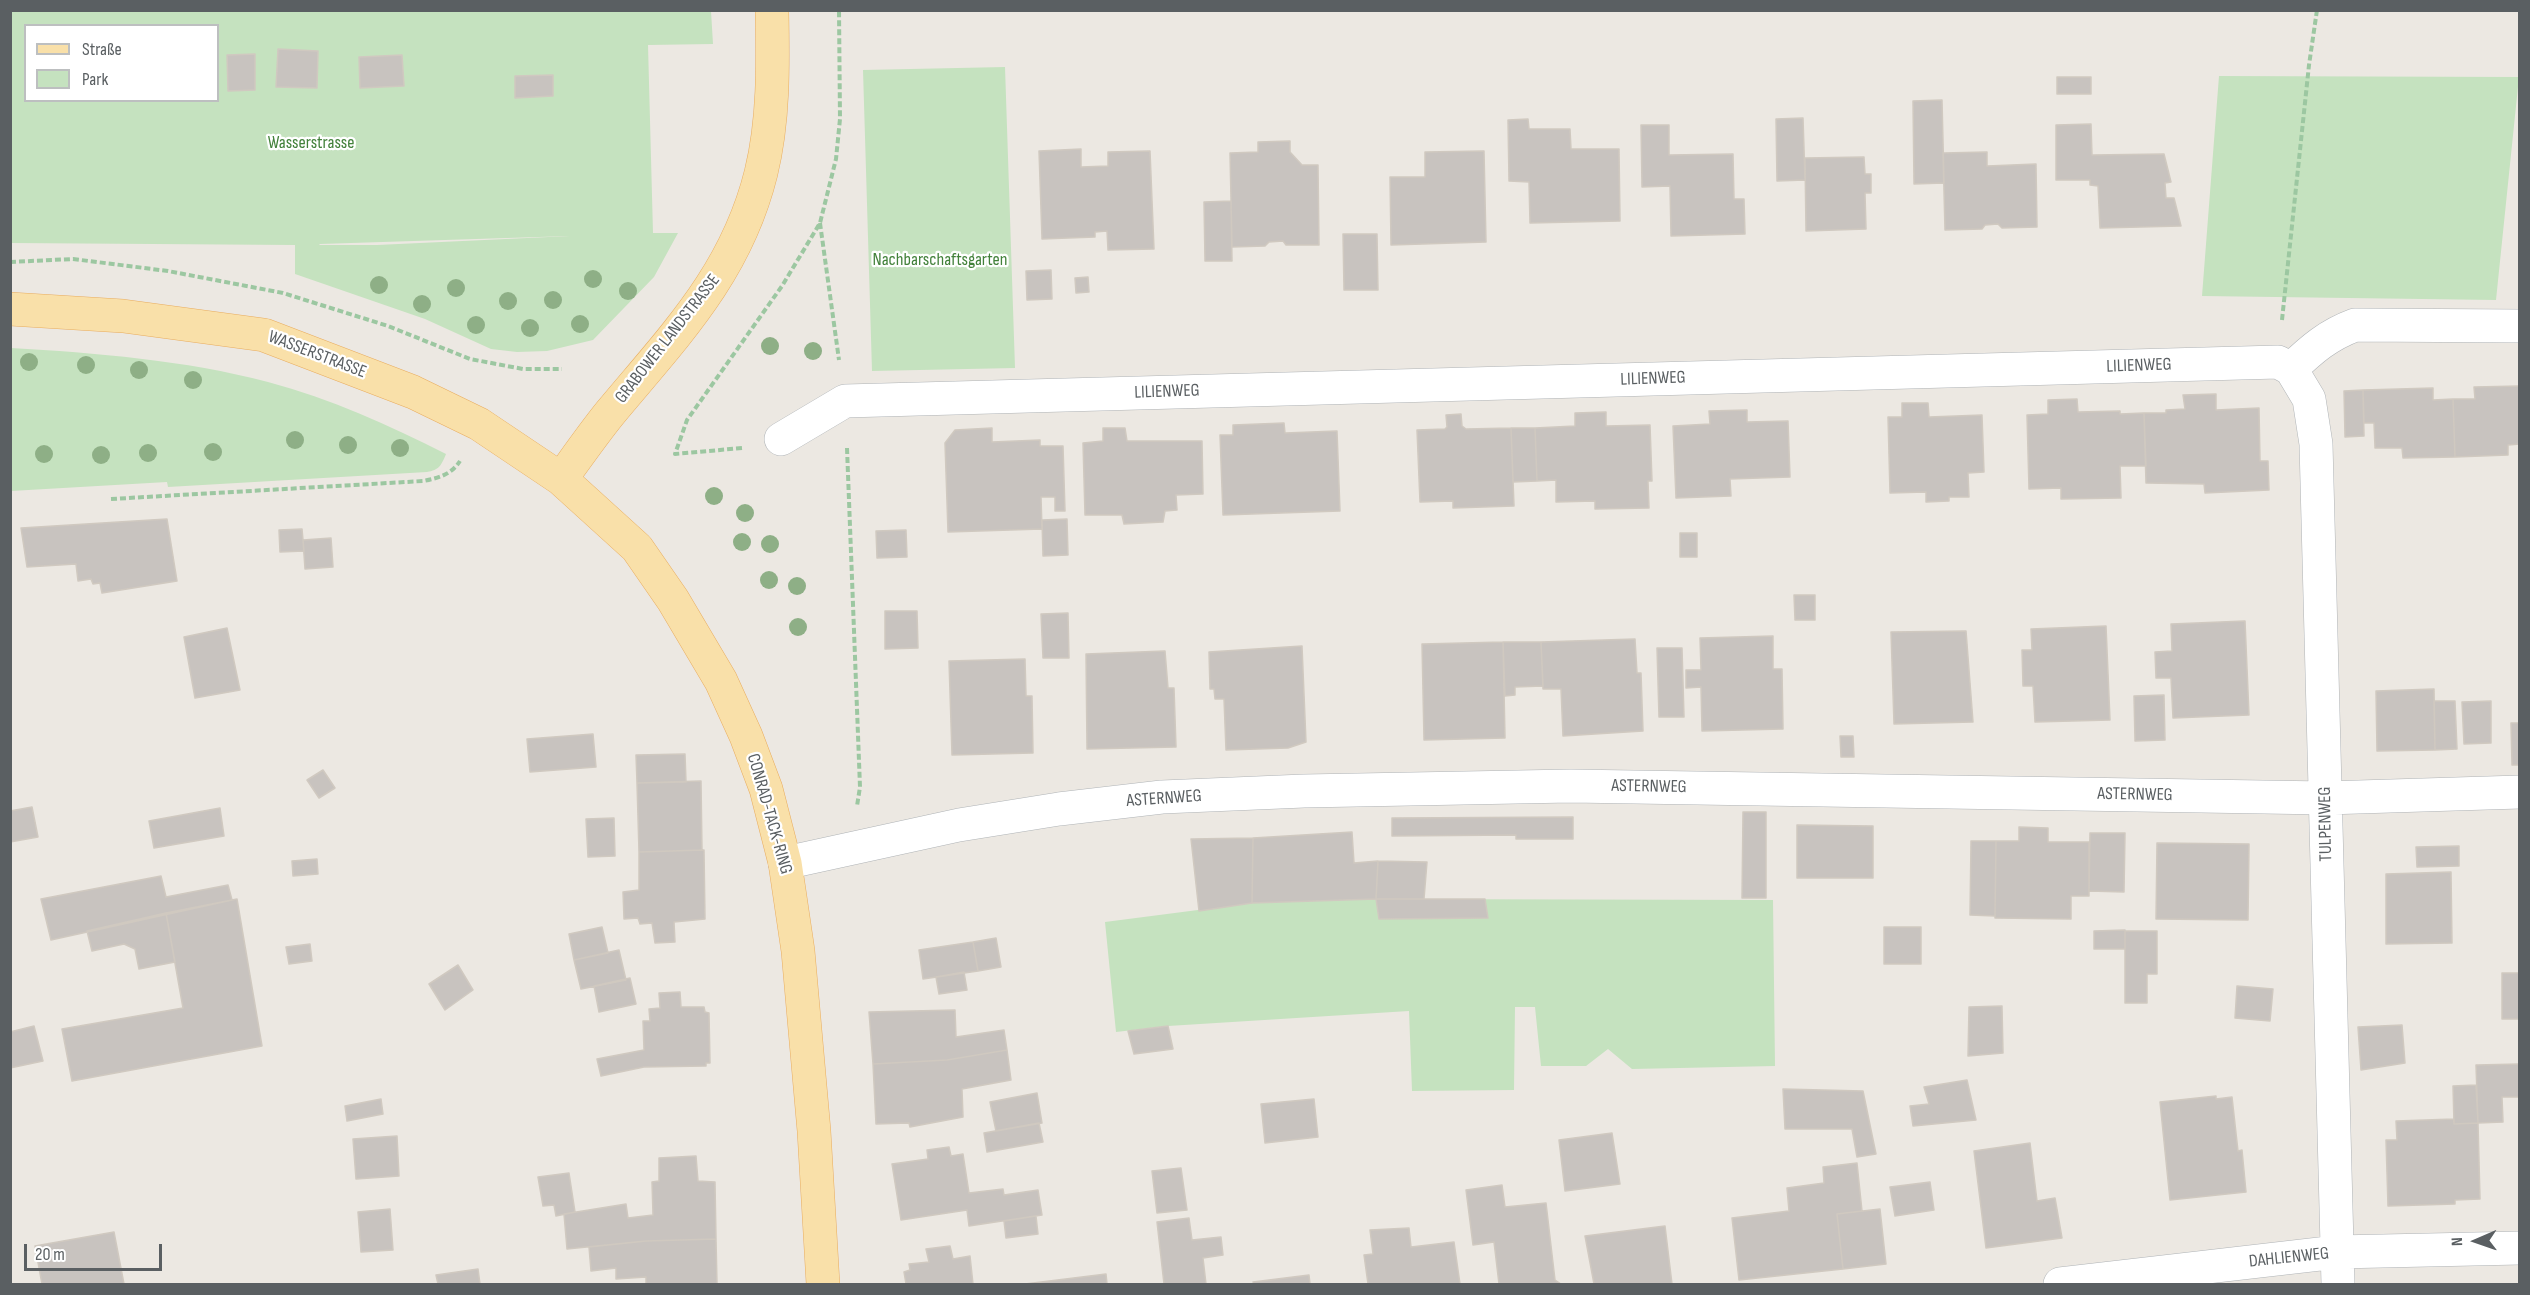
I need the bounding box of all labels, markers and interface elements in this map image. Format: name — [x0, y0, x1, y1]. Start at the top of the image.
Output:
legend — [24, 24, 219, 102]
text: Straße — [82, 39, 122, 60]
text: Park — [82, 69, 108, 90]
park label: Wasserstrasse — [268, 132, 354, 154]
park label: Nachbarschaftsgarten — [872, 249, 1008, 271]
street label: GRABOWER LANDSTRASSE — [611, 270, 725, 408]
street label: WASSERSTRASSE — [265, 326, 369, 384]
street label: LILIENWEG — [2106, 354, 2172, 378]
street label: LILIENWEG — [1620, 367, 1686, 391]
street label: LILIENWEG — [1134, 380, 1200, 404]
street label: CONRAD-TACK-RING — [741, 751, 797, 877]
street label: ASTERNWEG — [1611, 776, 1687, 798]
street label: ASTERNWEG — [2097, 784, 2173, 806]
street label: ASTERNWEG — [1126, 786, 1202, 812]
street label: TULPENWEG — [2315, 786, 2337, 862]
north arrow — [2446, 1211, 2506, 1271]
scale bar — [27, 1232, 165, 1270]
text: N — [2448, 1237, 2467, 1246]
street label: DAHLIENWEG — [2248, 1243, 2330, 1273]
text: 20 m — [35, 1244, 65, 1265]

